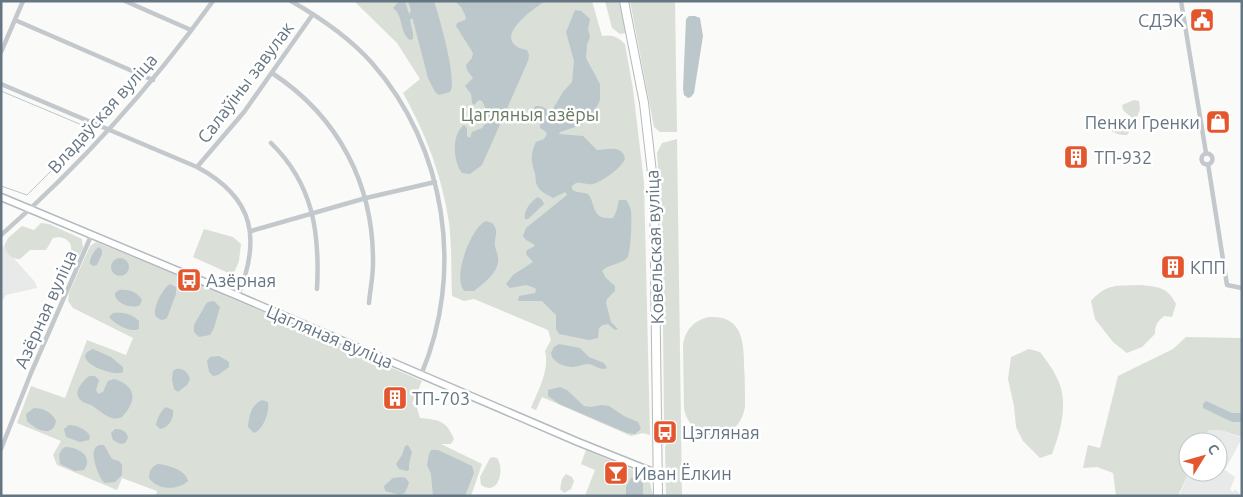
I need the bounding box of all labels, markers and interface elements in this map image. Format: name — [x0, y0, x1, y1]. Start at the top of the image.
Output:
public building icon: СДЭК — [1189, 7, 1215, 33]
place label: СДЭК — [1138, 10, 1184, 30]
street label: Салаўіны завулак — [193, 18, 297, 146]
street label: Владаўская вуліца — [43, 49, 161, 177]
park label: Цагляныя азёры — [461, 104, 599, 124]
shop icon: Пенки Гренки — [1205, 109, 1231, 135]
place label: Пенки Гренки — [1085, 112, 1200, 132]
building icon: ТП-932 — [1063, 144, 1089, 170]
place label: ТП-932 — [1094, 147, 1152, 167]
street label: Ковельская вуліца — [641, 169, 667, 325]
street label: Азёрная вуліца — [10, 247, 80, 371]
building icon: КПП — [1160, 254, 1186, 280]
place label: КПП — [1190, 257, 1226, 277]
bus stop icon: Азёрная — [176, 267, 202, 293]
place label: Азёрная — [206, 270, 276, 290]
street label: Цагляная вуліца — [264, 300, 396, 372]
building icon: ТП-703 — [382, 385, 408, 411]
place label: ТП-703 — [412, 388, 470, 408]
bus stop icon: Цэгляная — [652, 419, 678, 445]
place label: Цэгляная — [682, 422, 760, 442]
north arrow — [1178, 432, 1228, 482]
text: С — [1204, 441, 1222, 458]
bar icon: Иван Ёлкин — [603, 460, 629, 486]
place label: Иван Ёлкин — [634, 463, 732, 483]

